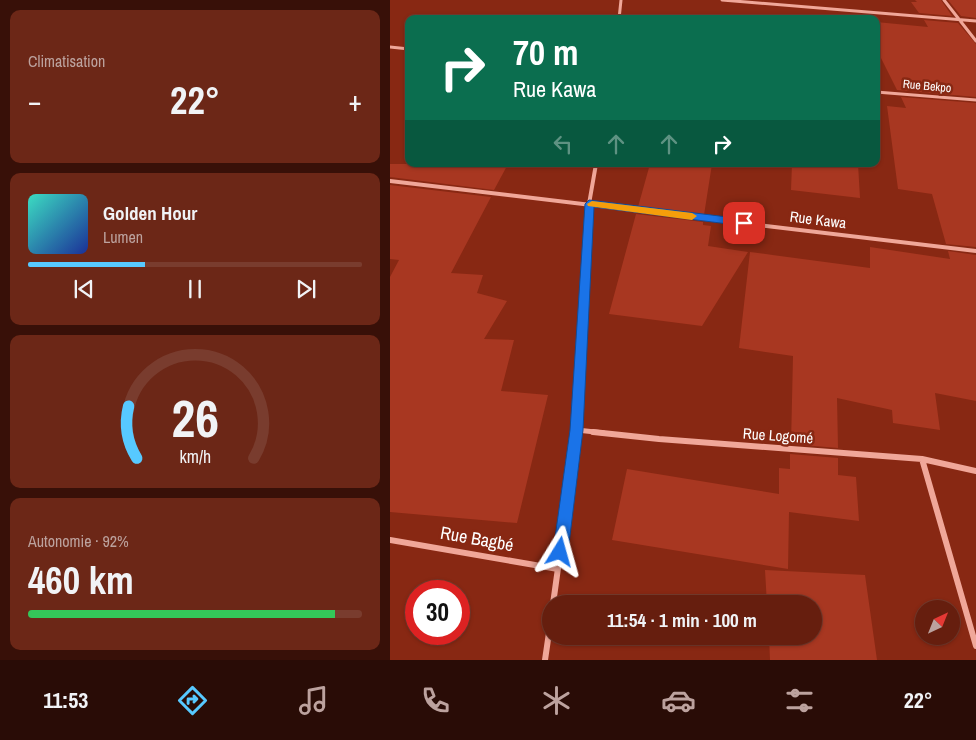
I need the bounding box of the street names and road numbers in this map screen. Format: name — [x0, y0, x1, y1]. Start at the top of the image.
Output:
street label: Rue Bekpo — [902, 76, 952, 96]
street label: Rue Kawa — [789, 206, 848, 233]
street label: Rue Logomé — [742, 423, 814, 448]
street label: Rue Bagbé — [439, 520, 516, 557]

